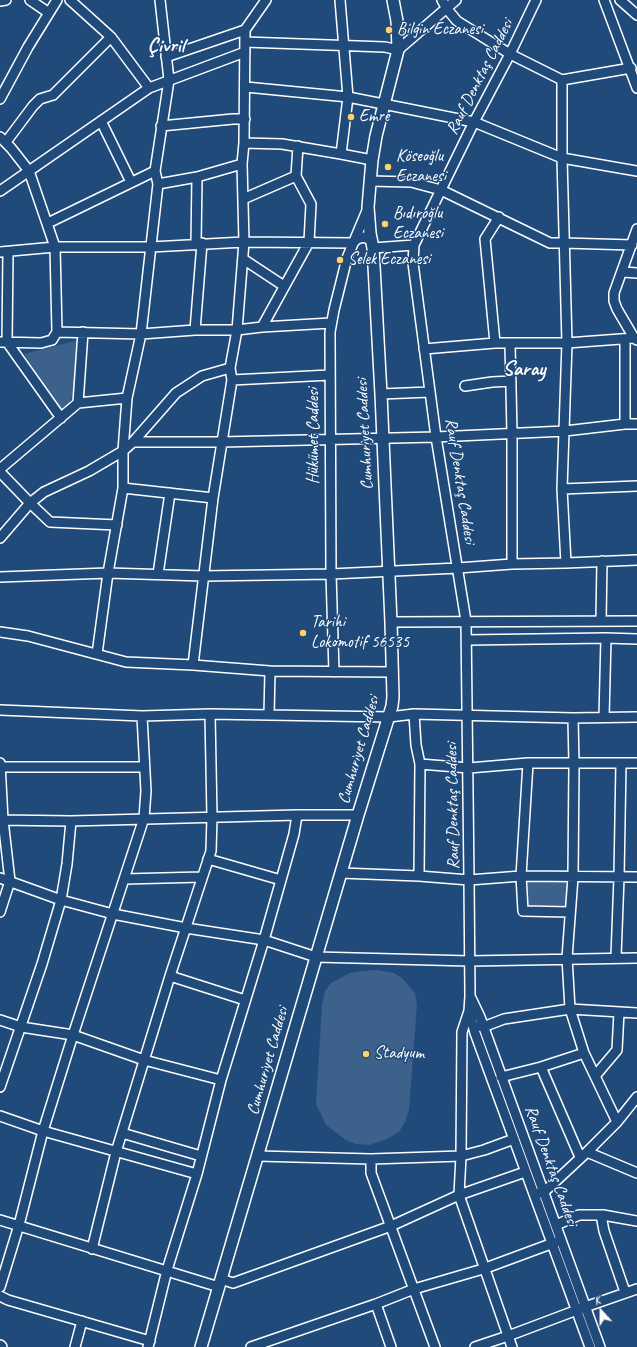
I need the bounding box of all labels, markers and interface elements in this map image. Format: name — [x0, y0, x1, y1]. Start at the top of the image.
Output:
street label: Rauf Denktaş Caddesi — [442, 16, 518, 138]
place label: Bilgin Eczanesi — [397, 20, 483, 40]
marker: Bilgin Eczanesi — [384, 25, 394, 35]
district label: Çivril — [148, 33, 184, 59]
place label: Emre — [359, 107, 389, 127]
marker: Emre — [346, 112, 356, 122]
place label: Köseoğlu Eczanesi — [396, 147, 446, 187]
marker: Köseoğlu Eczanesi — [383, 162, 393, 172]
place label: Bıdıroğlu Eczanesi — [393, 204, 443, 244]
marker: Bıdıroğlu Eczanesi — [380, 219, 390, 229]
place label: Selek Eczanesi — [348, 250, 430, 270]
marker: Selek Eczanesi — [335, 255, 345, 265]
district label: Saray — [503, 356, 545, 382]
street label: Cumhuriyet Caddesi — [352, 378, 378, 490]
street label: Hükümet Caddesi — [304, 388, 324, 484]
street label: Rauf Denktaş Caddesi — [440, 417, 480, 545]
place label: Tarihi Lokomotif 56535 — [311, 613, 409, 653]
marker: Tarihi Lokomotif 56535 — [298, 628, 308, 638]
street label: Cumhuriyet Caddesi — [334, 694, 384, 806]
street label: Rauf Denktaş Caddesi — [442, 742, 464, 870]
street label: Cumhuriyet Caddesi — [243, 1005, 293, 1117]
place label: Stadyum — [374, 1044, 424, 1064]
marker: Stadyum — [361, 1049, 371, 1059]
street label: Rauf Denktaş Caddesi — [520, 1103, 582, 1229]
north arrow — [581, 1291, 621, 1331]
text: K — [592, 1292, 602, 1307]

